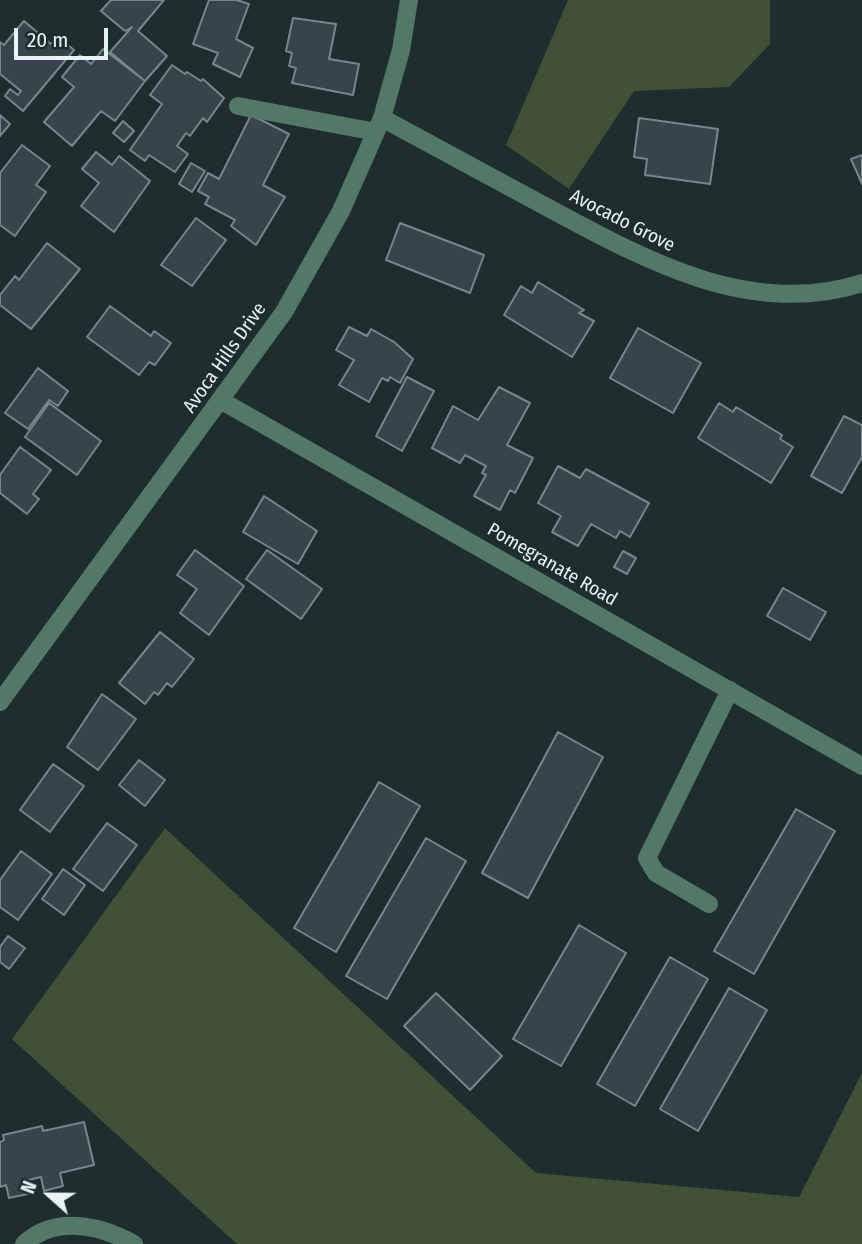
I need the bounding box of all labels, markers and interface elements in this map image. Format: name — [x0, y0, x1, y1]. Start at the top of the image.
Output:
scale bar — [18, 14, 112, 58]
text: 20 m — [27, 27, 68, 53]
street label: Avocado Grove — [566, 185, 678, 257]
street label: Avoca Hills Drive — [179, 299, 271, 417]
street label: Pomegranate Road — [483, 519, 621, 611]
north arrow — [14, 1160, 84, 1230]
text: N — [16, 1178, 42, 1197]

